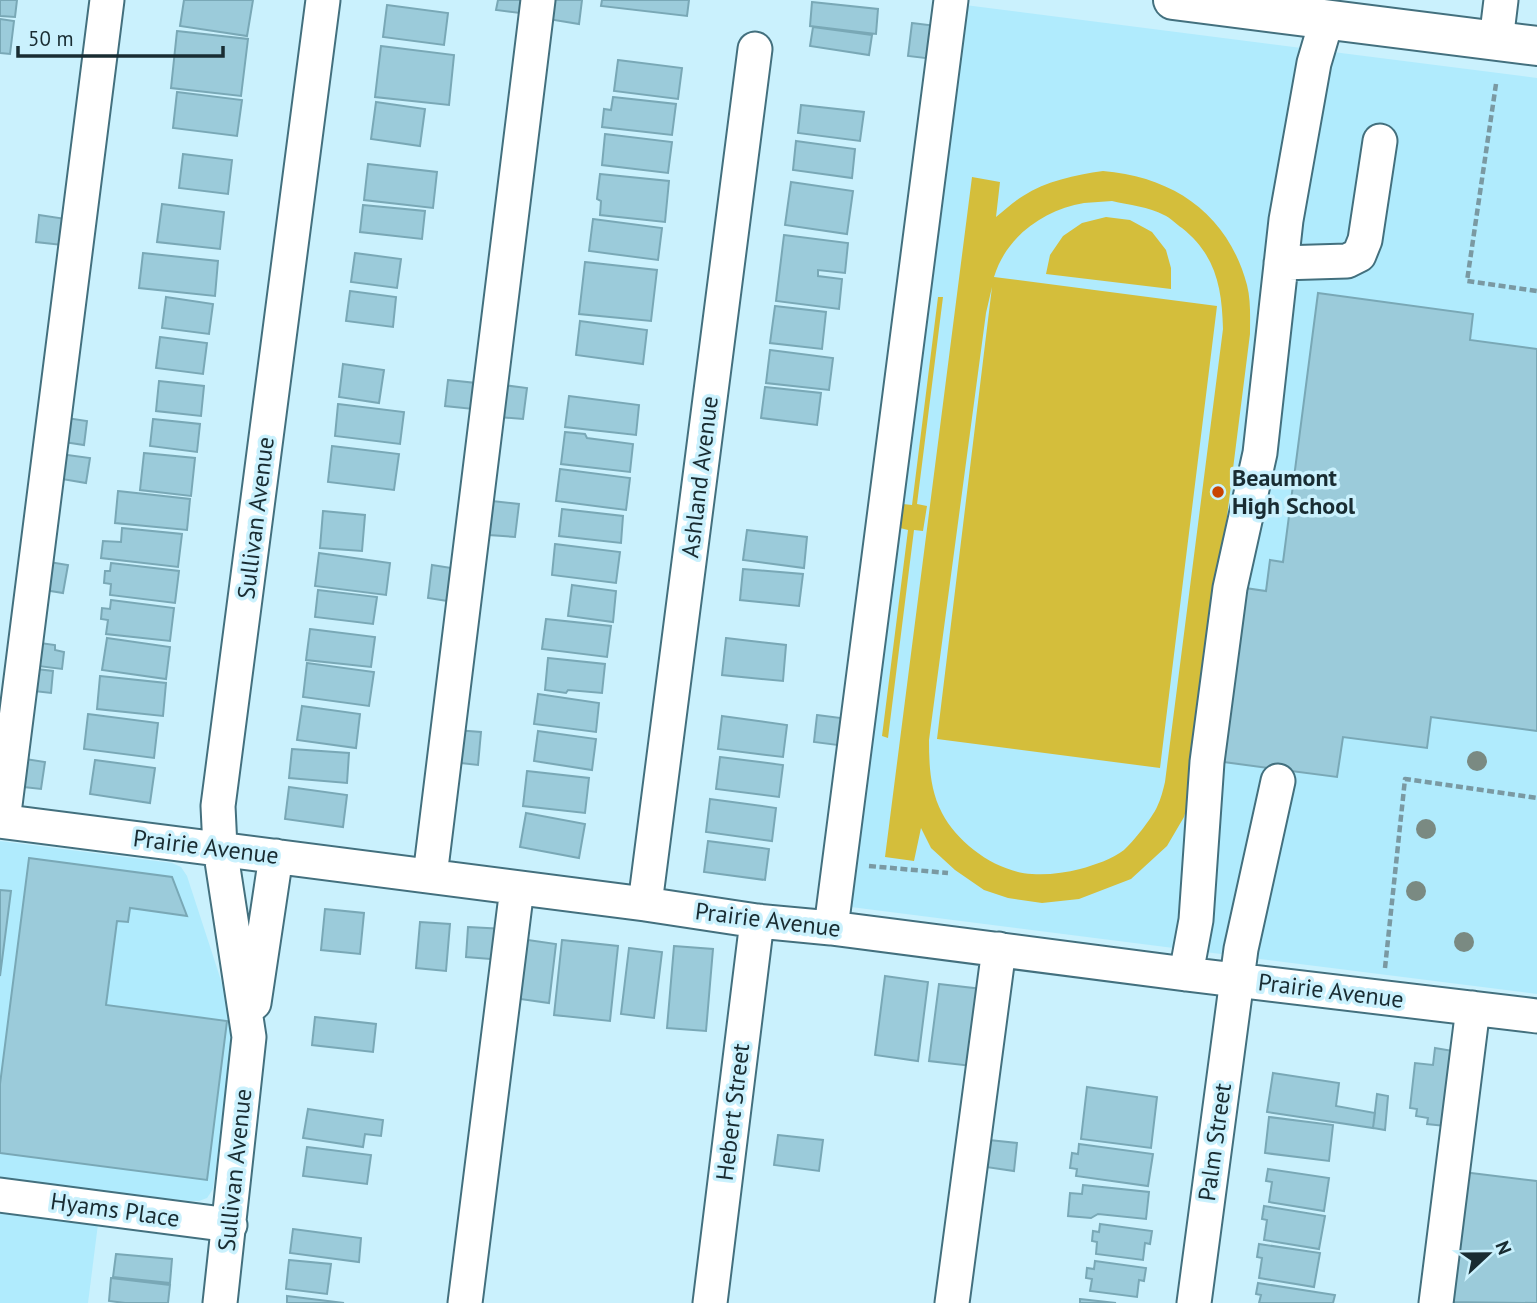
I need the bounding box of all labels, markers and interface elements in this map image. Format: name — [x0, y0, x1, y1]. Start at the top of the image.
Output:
scale bar — [18, 14, 222, 58]
text: 50 m — [28, 25, 74, 52]
street label: Ashland Avenue — [674, 394, 725, 560]
street label: Sullivan Avenue — [230, 435, 281, 601]
place label: Beaumont High School — [1232, 462, 1356, 521]
marker: Beaumont High School — [1210, 484, 1226, 500]
street label: Prairie Avenue — [131, 822, 281, 871]
street label: Prairie Avenue — [693, 895, 843, 944]
street label: Prairie Avenue — [1256, 966, 1406, 1015]
street label: Hebert Street — [709, 1041, 756, 1182]
street label: Palm Street — [1191, 1081, 1238, 1203]
street label: Sullivan Avenue — [211, 1087, 258, 1253]
street label: Hyams Place — [49, 1185, 182, 1234]
north arrow — [1453, 1219, 1523, 1289]
text: N — [1490, 1237, 1517, 1258]

